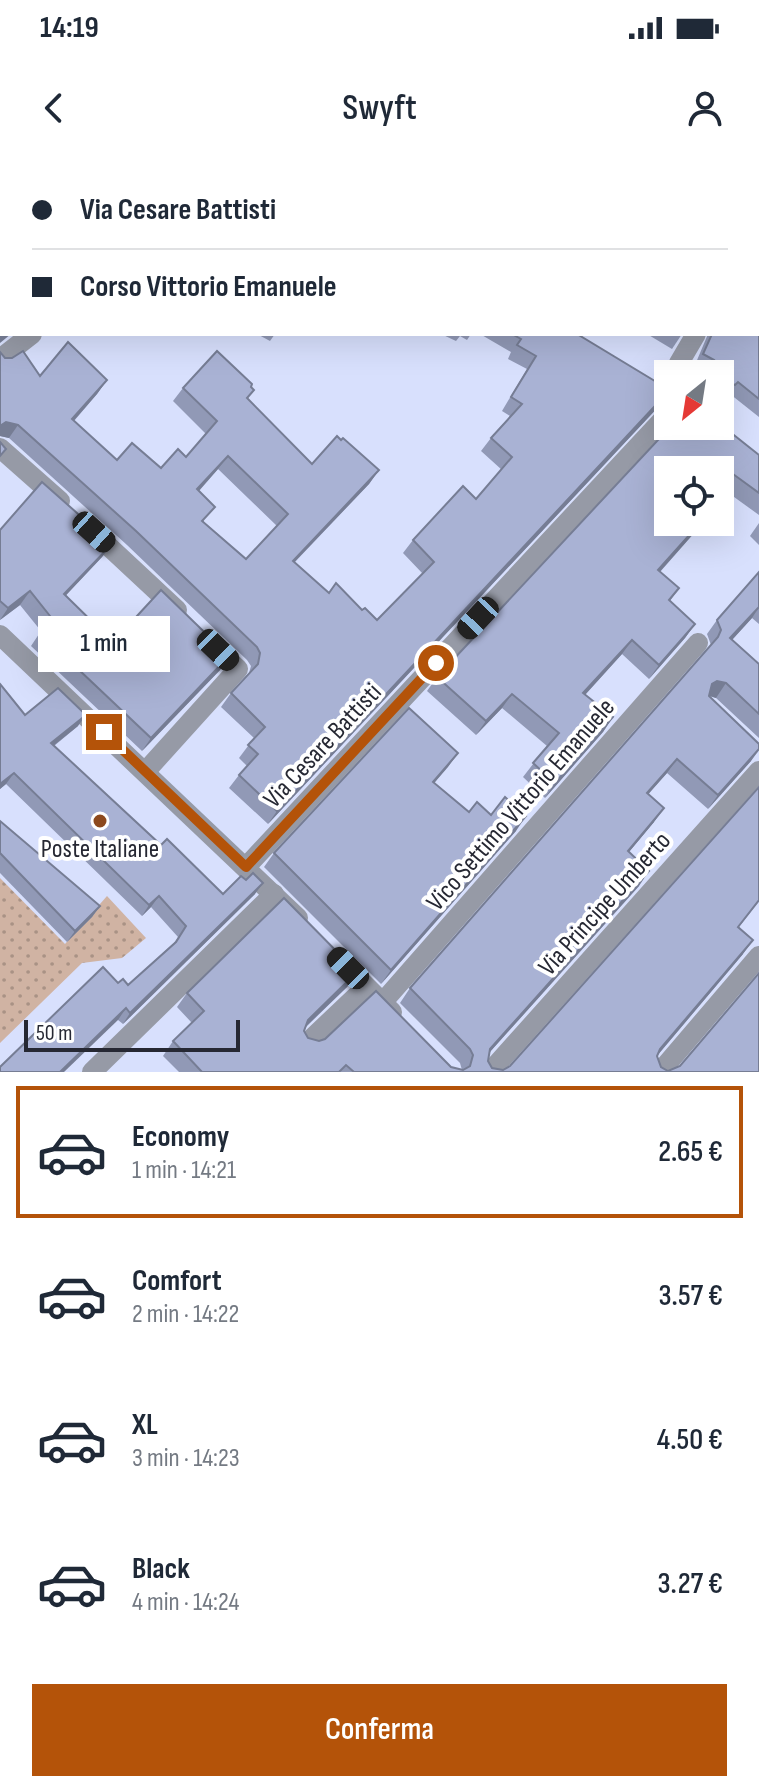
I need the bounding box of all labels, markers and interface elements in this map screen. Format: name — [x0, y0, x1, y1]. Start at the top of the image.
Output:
text: 14:19 — [40, 10, 99, 46]
icon: back — [32, 86, 76, 130]
icon: person — [683, 86, 727, 130]
text: Swyft — [342, 87, 417, 130]
text: Via Cesare Battisti — [80, 192, 276, 228]
text: Corso Vittorio Emanuele — [80, 269, 337, 305]
north arrow — [654, 360, 734, 440]
map controls — [654, 360, 734, 536]
button: locate — [654, 456, 734, 536]
car — [68, 507, 120, 557]
car — [453, 592, 503, 644]
callout: 1 min — [38, 616, 170, 672]
car — [192, 625, 244, 675]
text: 1 min — [80, 628, 128, 659]
route start — [418, 645, 454, 681]
street label: Via Cesare Battisti — [258, 677, 388, 815]
street label: Vico Settimo Vittorio Emanuele — [420, 693, 622, 917]
route end — [86, 714, 122, 750]
marker: Poste Italiane — [91, 812, 109, 830]
street label: Via Principe Umberto — [532, 826, 678, 982]
place label: Poste Italiane — [41, 834, 159, 865]
car — [323, 943, 373, 993]
scale bar — [24, 1016, 240, 1052]
text: 50 m — [36, 1020, 72, 1047]
icon: car — [36, 1116, 108, 1188]
text: Economy — [132, 1119, 229, 1155]
text: 2.65 € — [658, 1134, 723, 1170]
text: 1 min · 14:21 — [132, 1155, 236, 1186]
icon: car — [36, 1260, 108, 1332]
text: Comfort — [132, 1263, 222, 1299]
text: 3.57 € — [659, 1278, 723, 1314]
text: 2 min · 14:22 — [132, 1299, 239, 1330]
icon: car — [36, 1404, 108, 1476]
text: XL — [132, 1407, 158, 1443]
text: 4.50 € — [657, 1422, 723, 1458]
text: 3 min · 14:23 — [132, 1443, 240, 1474]
icon: car — [36, 1548, 108, 1620]
text: Black — [132, 1551, 190, 1587]
text: 3.27 € — [657, 1566, 723, 1602]
text: 4 min · 14:24 — [132, 1587, 239, 1618]
button: Conferma — [32, 1684, 727, 1776]

